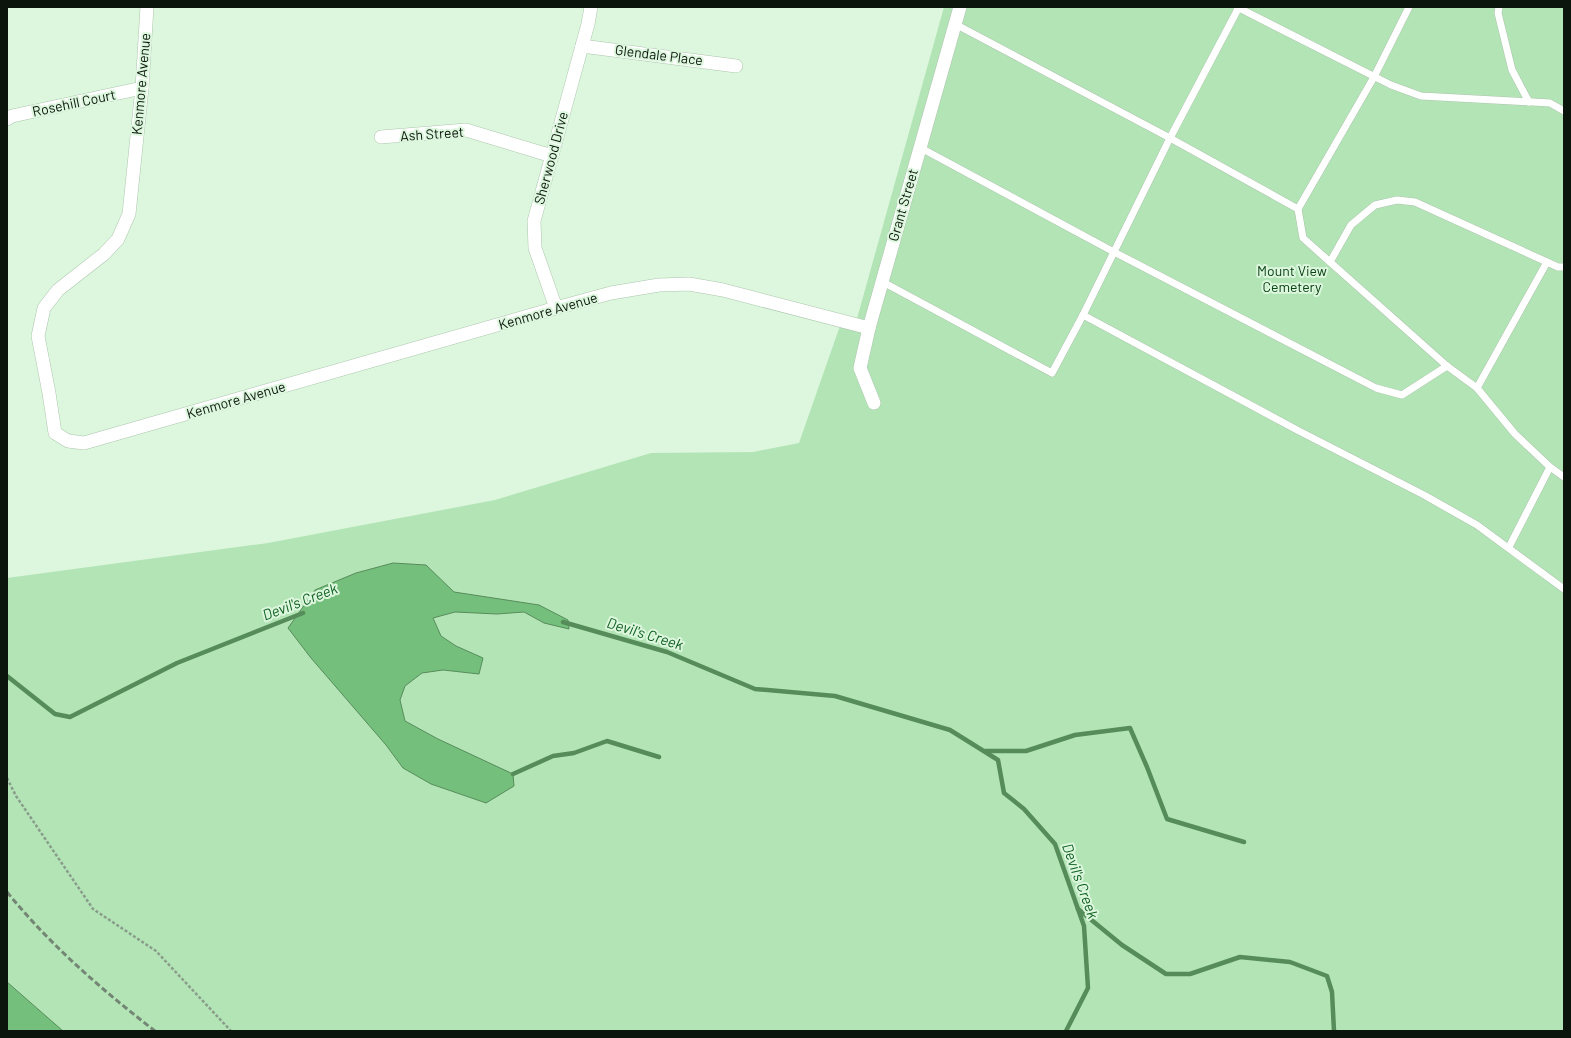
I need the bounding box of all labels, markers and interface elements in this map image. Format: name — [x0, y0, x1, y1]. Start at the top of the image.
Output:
street label: Kenmore Avenue — [128, 32, 153, 136]
street label: Glendale Place — [614, 41, 704, 68]
street label: Rosehill Court — [31, 85, 117, 120]
street label: Sherwood Drive — [530, 110, 571, 206]
street label: Ash Street — [400, 123, 464, 144]
street label: Grant Street — [884, 167, 921, 243]
park label: Mount View Cemetery — [1257, 262, 1327, 295]
street label: Kenmore Avenue — [496, 288, 599, 333]
street label: Kenmore Avenue — [184, 377, 287, 422]
water label: Devil's Creek — [260, 578, 340, 624]
water label: Devil's Creek — [605, 613, 686, 653]
water label: Devil's Creek — [1059, 841, 1103, 921]

